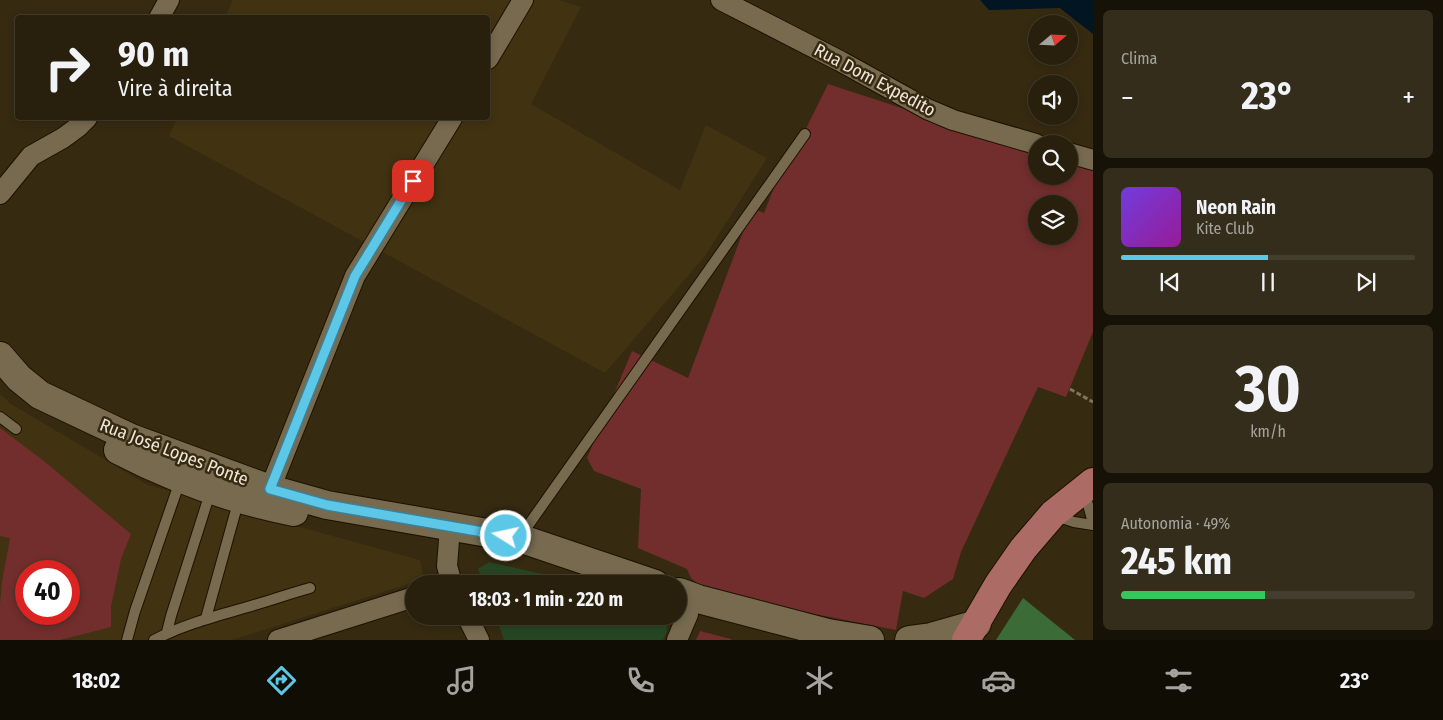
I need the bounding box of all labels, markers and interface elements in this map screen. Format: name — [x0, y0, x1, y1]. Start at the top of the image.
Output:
north arrow — [1028, 15, 1078, 65]
map controls — [1028, 15, 1078, 245]
text: 90 m — [118, 33, 189, 75]
icon: right — [35, 35, 100, 100]
street label: Rua Dom Expedito — [811, 39, 939, 121]
text: Clima — [1121, 49, 1157, 68]
text: 23° — [1241, 73, 1295, 119]
text: Vire à direita — [118, 75, 232, 102]
button: sound — [1028, 75, 1078, 125]
text: − — [1121, 81, 1134, 114]
text: + — [1402, 81, 1415, 114]
button: search — [1028, 135, 1078, 185]
pin — [392, 160, 434, 202]
icon: arrive — [399, 167, 427, 195]
button: layers — [1028, 195, 1078, 245]
text: Neon Rain — [1196, 196, 1276, 219]
text: Kite Club — [1196, 219, 1254, 238]
icon: previous — [1156, 268, 1184, 296]
icon: pause — [1254, 268, 1282, 296]
icon: next — [1352, 268, 1380, 296]
text: 30 — [1235, 350, 1301, 428]
street label: Rua José Lopes Ponte — [97, 414, 251, 490]
text: km/h — [1250, 422, 1286, 441]
position arrow — [479, 509, 531, 561]
text: Autonomia · 49% — [1121, 514, 1230, 533]
text: 245 km — [1121, 538, 1232, 584]
speed limit sign: 40 — [15, 560, 80, 625]
text: 18:03 · 1 min · 220 m — [469, 588, 623, 611]
icon: directions — [264, 663, 299, 698]
icon: music — [444, 663, 479, 698]
icon: phone — [623, 663, 658, 698]
icon: climate — [802, 663, 837, 698]
icon: car — [981, 663, 1016, 698]
icon: filters — [1161, 663, 1196, 698]
text: 18:02 — [72, 667, 120, 694]
text: 23° — [1340, 667, 1371, 694]

